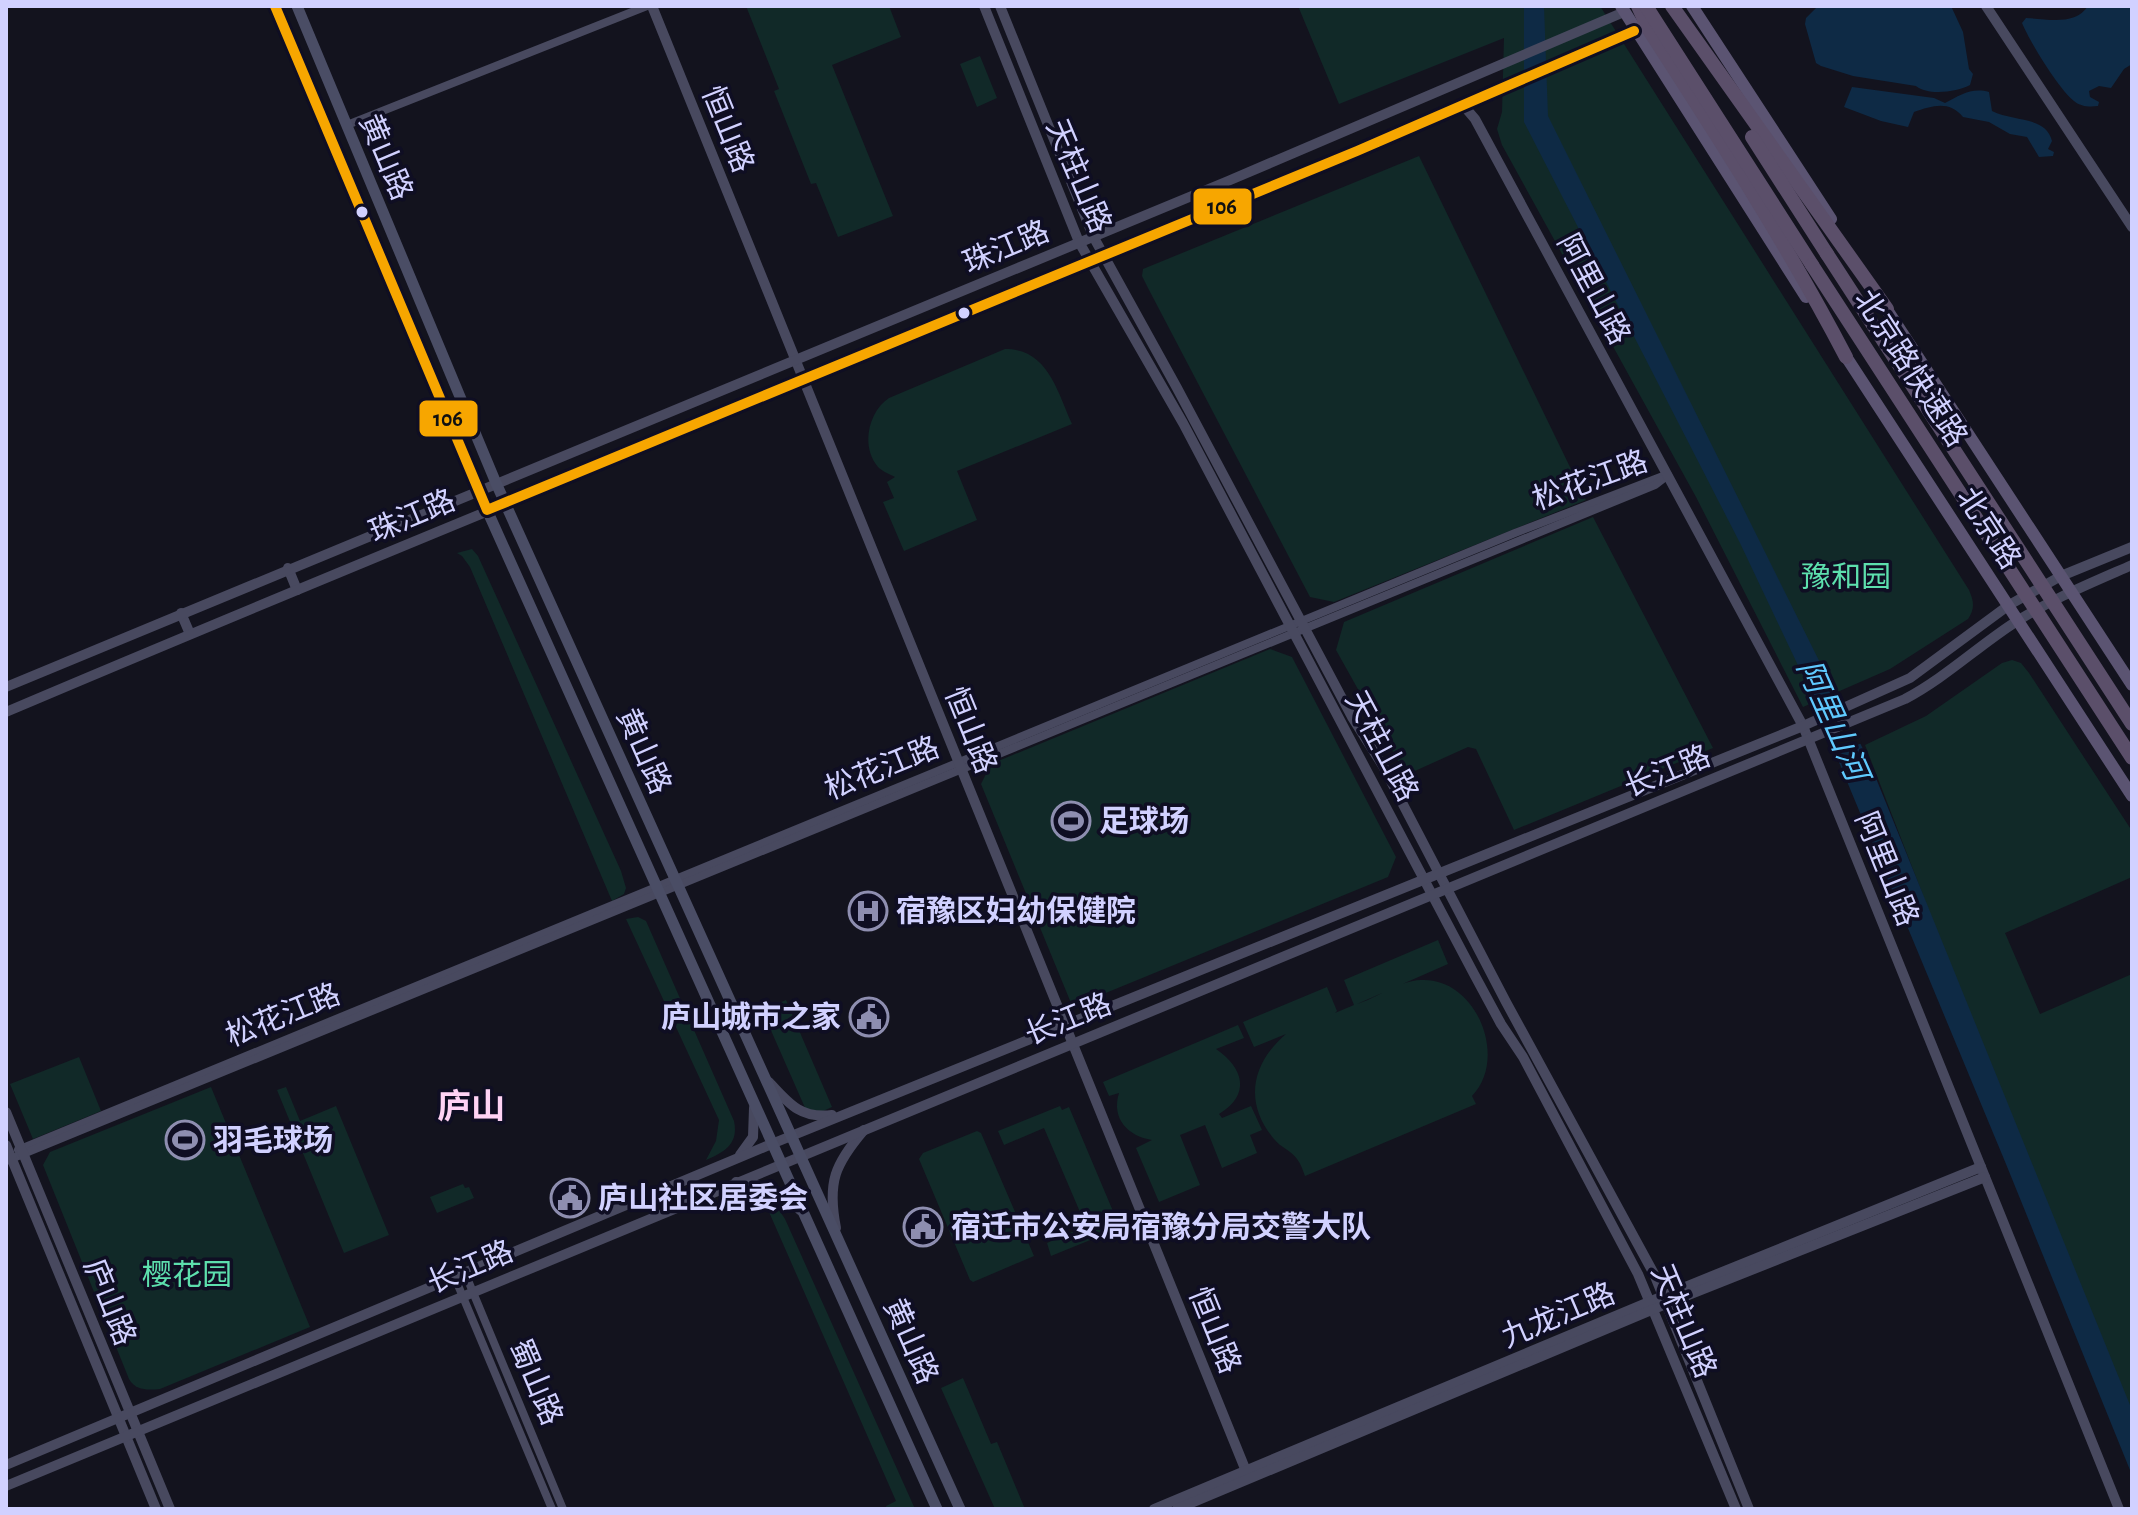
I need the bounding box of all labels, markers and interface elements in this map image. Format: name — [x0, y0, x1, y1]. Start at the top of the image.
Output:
street label: 恒山路 — [696, 81, 760, 177]
street label: 黄山路 — [354, 109, 418, 205]
street label: 天柱山路 — [1041, 115, 1117, 237]
line badge: 106 — [1192, 187, 1253, 226]
text: 106 — [1207, 196, 1237, 218]
unlabelled marker — [354, 204, 370, 220]
street label: 珠江路 — [958, 215, 1054, 279]
street label: 阿里山路 — [1552, 229, 1636, 349]
street label: 北京路快速路 — [1849, 284, 1973, 452]
unlabelled marker — [956, 305, 972, 321]
line badge: 106 — [418, 399, 479, 438]
text: 106 — [433, 408, 463, 430]
street label: 松花江路 — [1528, 444, 1652, 516]
street label: 北京路 — [1951, 482, 2027, 574]
street label: 珠江路 — [364, 484, 460, 548]
park label: 豫和园 — [1801, 561, 1891, 593]
water label: 阿里山河 — [1791, 655, 1876, 791]
street label: 恒山路 — [939, 682, 1003, 778]
street label: 天柱山路 — [1340, 686, 1424, 806]
street label: 黄山路 — [611, 703, 677, 799]
street label: 松花江路 — [820, 731, 944, 805]
street label: 长江路 — [1619, 739, 1715, 803]
sports icon: 足球场 — [1050, 800, 1092, 842]
place label: 足球场 — [1099, 805, 1189, 837]
street label: 阿里山路 — [1850, 807, 1924, 931]
hospital icon: 宿豫区妇幼保健院 — [847, 890, 889, 932]
place label: 宿豫区妇幼保健院 — [896, 895, 1136, 927]
street label: 松花江路 — [221, 978, 345, 1052]
street label: 长江路 — [1020, 987, 1116, 1051]
public building icon: 庐山城市之家 — [848, 996, 890, 1038]
place label: 庐山城市之家 — [661, 1001, 841, 1033]
district label: 庐山 — [437, 1088, 505, 1125]
sports icon: 羽毛球场 — [164, 1119, 206, 1161]
place label: 羽毛球场 — [213, 1124, 333, 1156]
public building icon: 庐山社区居委会 — [549, 1177, 591, 1219]
place label: 庐山社区居委会 — [598, 1182, 808, 1214]
public building icon: 宿迁市公安局宿豫分局交警大队 — [902, 1206, 944, 1248]
place label: 宿迁市公安局宿豫分局交警大队 — [951, 1211, 1371, 1243]
street label: 长江路 — [422, 1235, 518, 1299]
street label: 庐山路 — [78, 1254, 142, 1350]
park label: 樱花园 — [142, 1259, 232, 1291]
street label: 天柱山路 — [1646, 1260, 1722, 1382]
street label: 九龙江路 — [1497, 1277, 1619, 1353]
street label: 恒山路 — [1183, 1282, 1247, 1378]
street label: 黄山路 — [878, 1293, 944, 1389]
street label: 蜀山路 — [504, 1334, 568, 1430]

